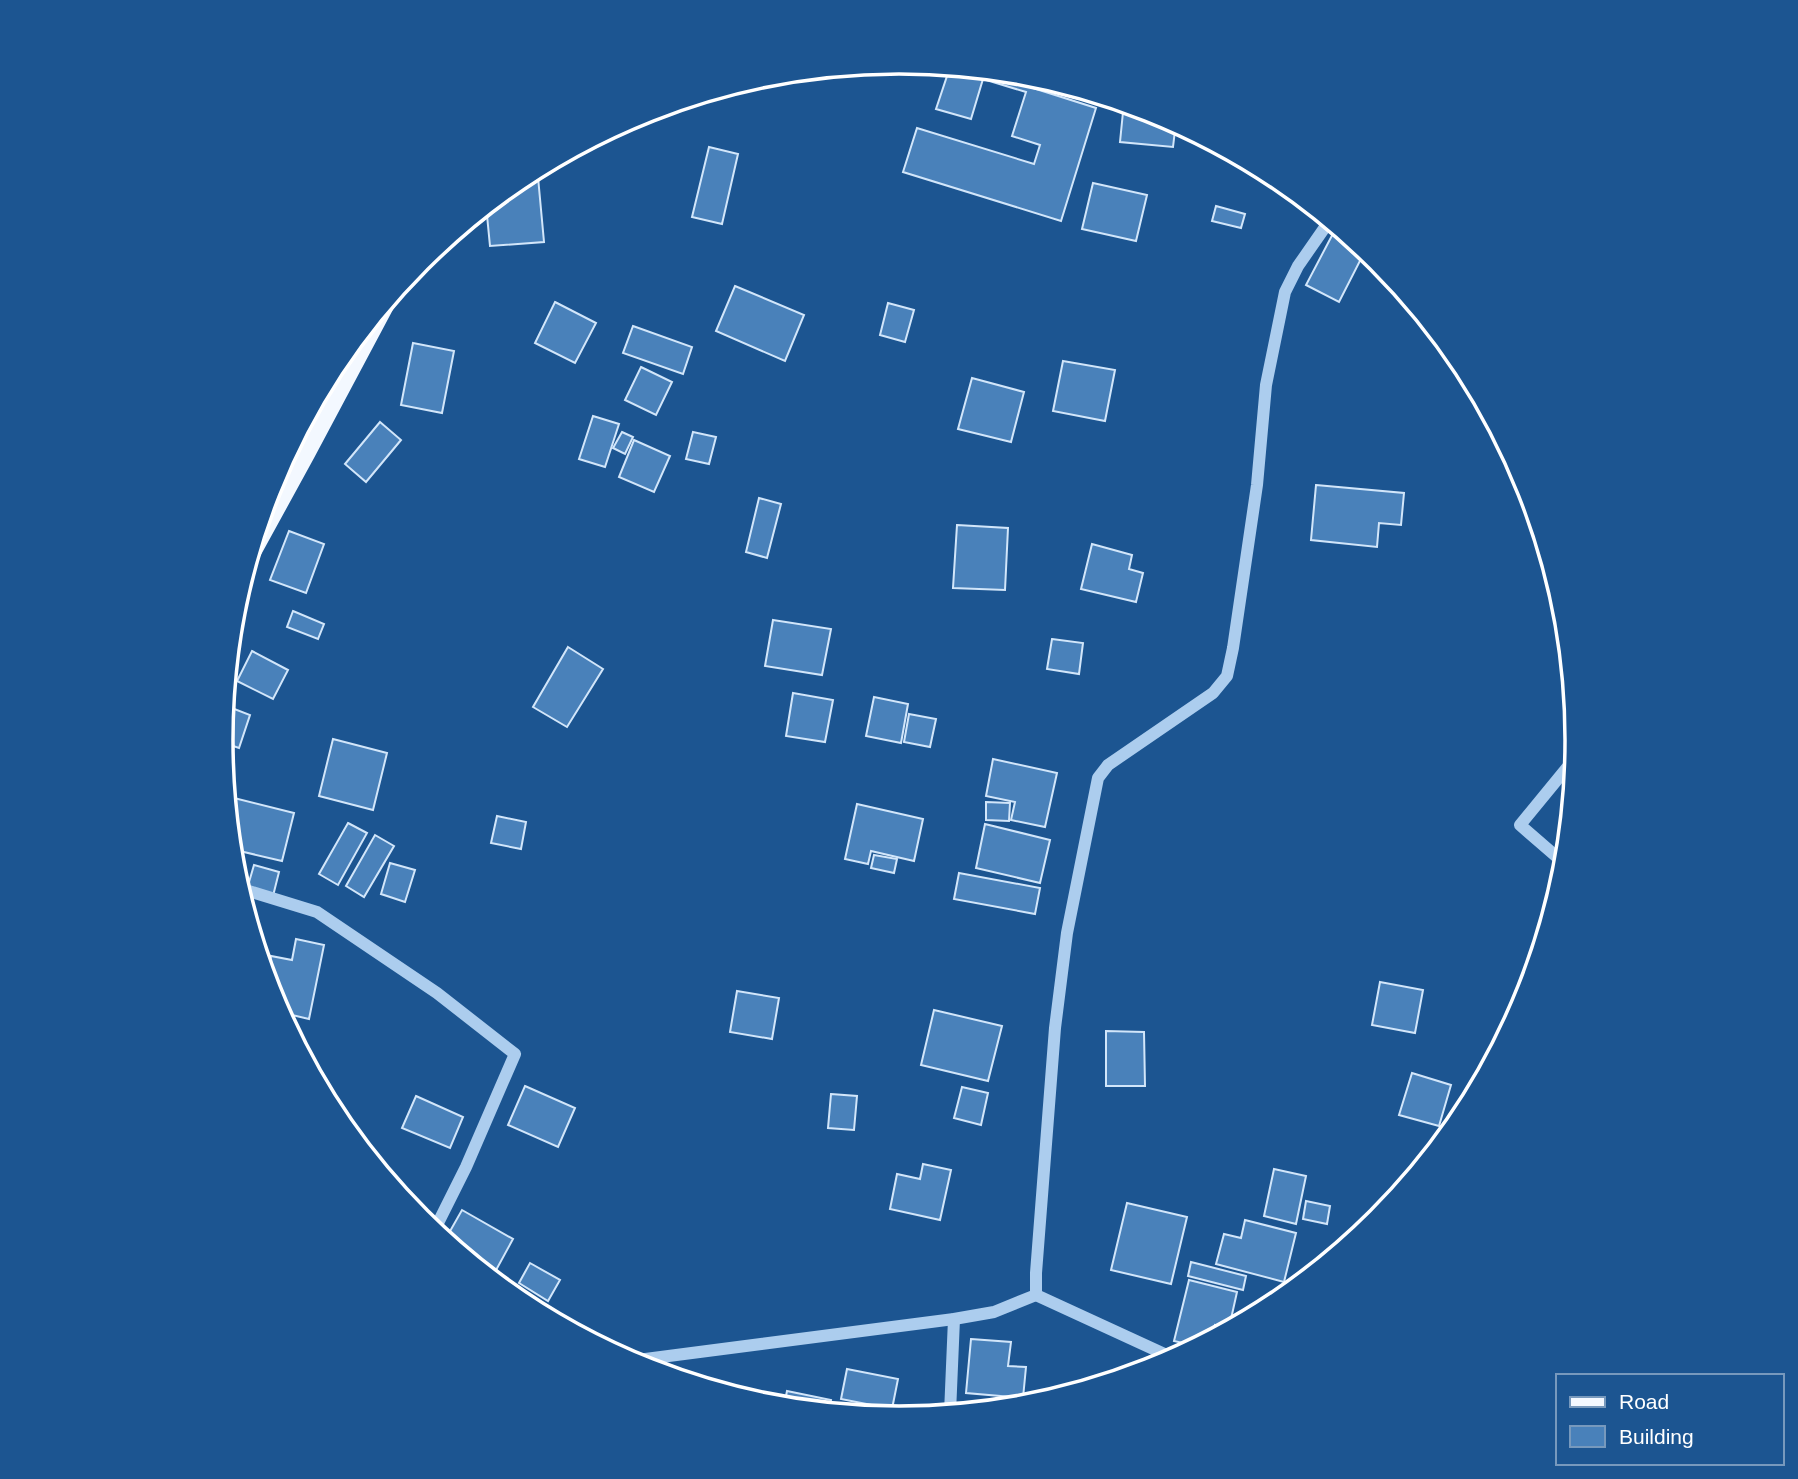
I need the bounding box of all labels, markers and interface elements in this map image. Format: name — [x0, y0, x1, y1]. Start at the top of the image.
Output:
legend — [1556, 1374, 1784, 1465]
text: Road — [1619, 1390, 1669, 1413]
text: Building — [1619, 1425, 1694, 1448]

